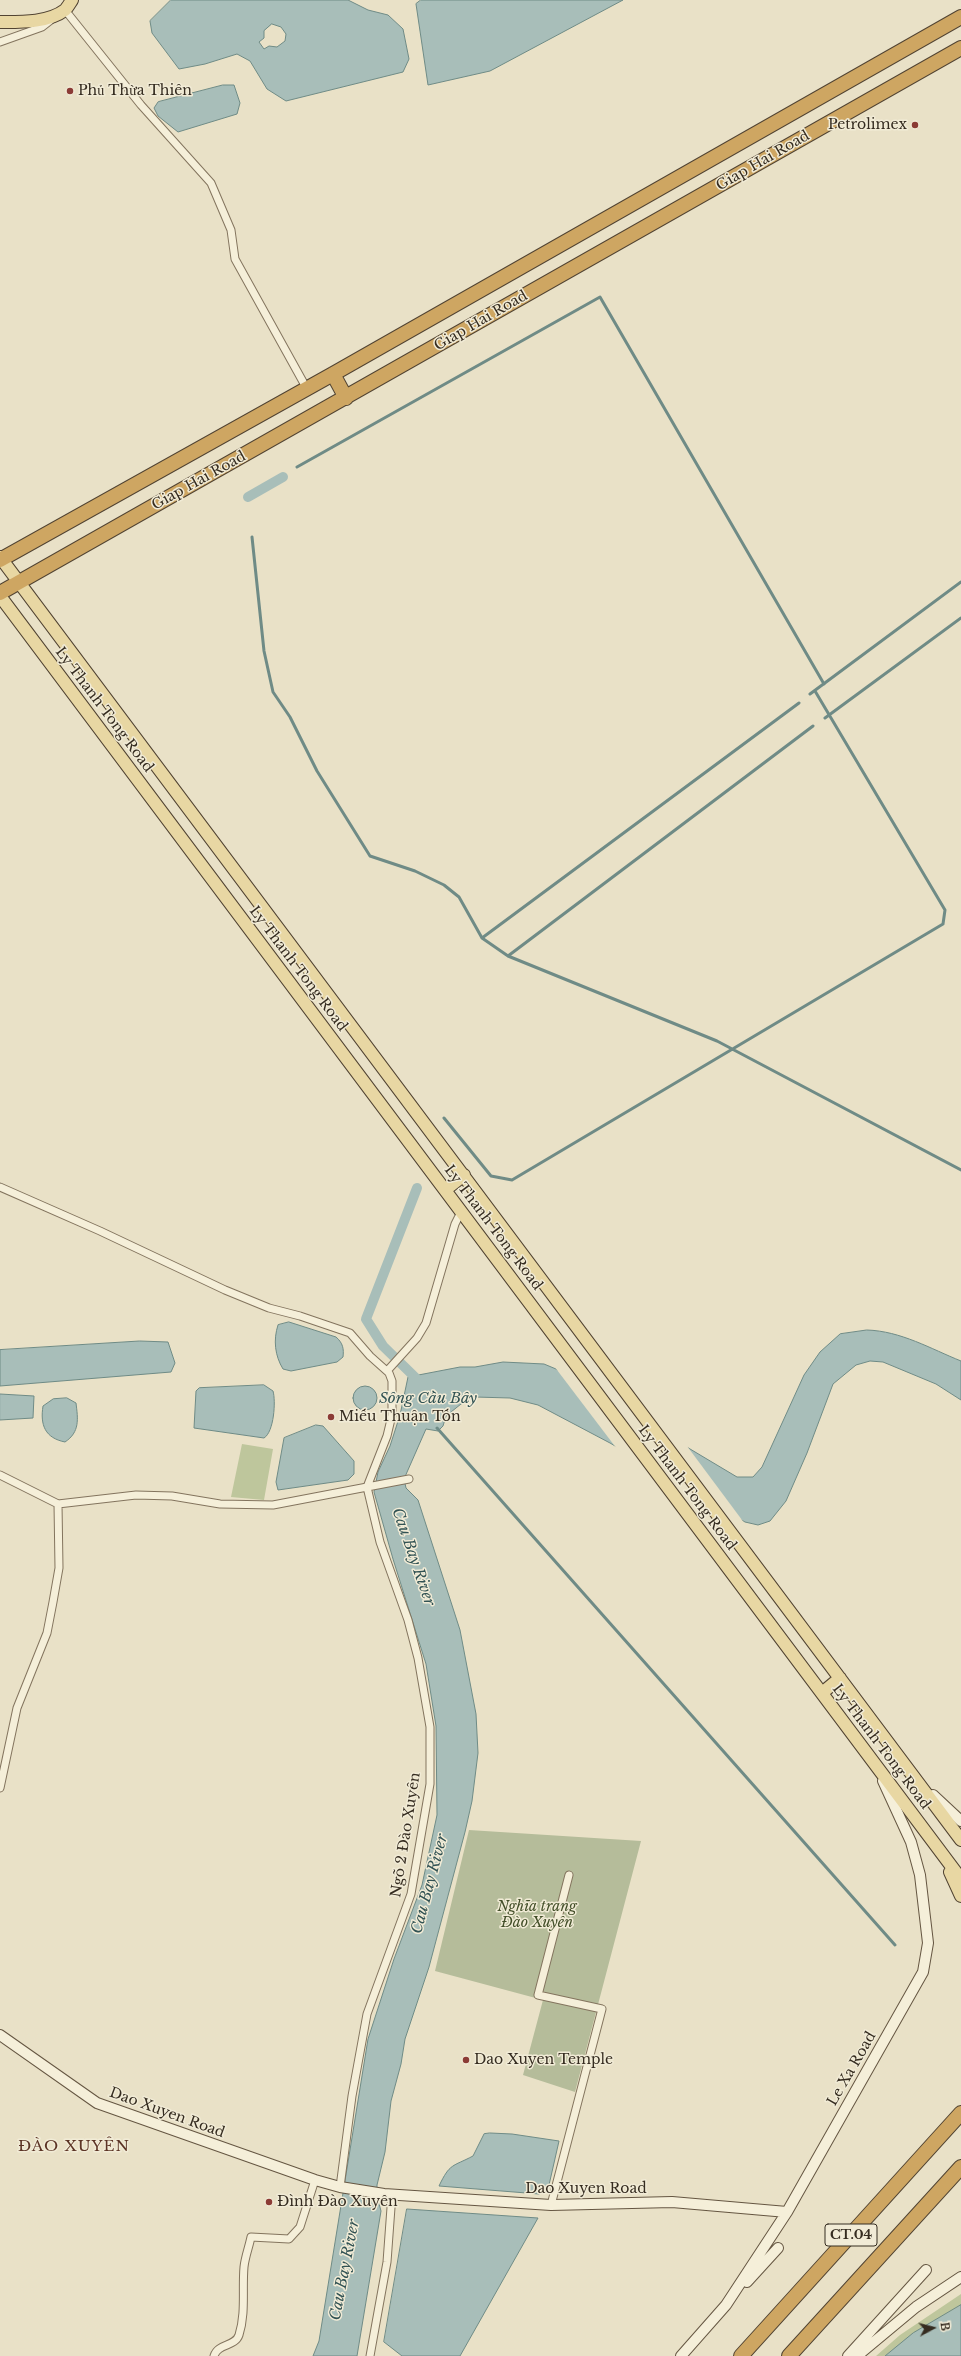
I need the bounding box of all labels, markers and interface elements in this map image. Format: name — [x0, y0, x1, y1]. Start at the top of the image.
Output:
place label: Phủ Thừa Thiên — [78, 83, 192, 99]
marker: Phủ Thừa Thiên — [65, 86, 75, 96]
place label: Petrolimex — [828, 117, 907, 133]
marker: Petrolimex — [910, 120, 920, 130]
street label: Giap Hai Road — [713, 127, 813, 195]
street label: Giap Hai Road — [431, 287, 531, 355]
street label: Giap Hai Road — [149, 448, 249, 514]
street label: Ly Thanh Tong Road — [52, 644, 156, 776]
street label: Ly Thanh Tong Road — [246, 903, 350, 1035]
street label: Ly Thanh Tong Road — [441, 1162, 545, 1294]
water label: Sông Cầu Bây — [379, 1390, 477, 1408]
place label: Miếu Thuận Tốn — [339, 1409, 461, 1425]
marker: Miếu Thuận Tốn — [326, 1412, 336, 1422]
street label: Ly Thanh Tong Road — [635, 1422, 739, 1554]
water label: Cau Bay River — [388, 1506, 438, 1608]
street label: Ly Thanh Tong Road — [829, 1681, 933, 1813]
street label: Ngõ 2 Đào Xuyên — [388, 1771, 424, 1899]
water label: Cau Bay River — [408, 1832, 452, 1936]
park label: Nghĩa trang Đào Xuyên — [497, 1899, 577, 1932]
street label: Le Xa Road — [824, 2029, 880, 2109]
place label: Dao Xuyen Temple — [474, 2052, 613, 2068]
marker: Dao Xuyen Temple — [461, 2055, 471, 2065]
street label: Dao Xuyen Road — [107, 2084, 227, 2142]
district label: ĐÀO XUYÊN — [18, 2138, 130, 2156]
street label: Dao Xuyen Road — [525, 2181, 647, 2197]
place label: Đình Đào Xuyên — [277, 2194, 398, 2210]
marker: Đình Đào Xuyên — [264, 2197, 274, 2207]
water label: Cau Bay River — [326, 2218, 364, 2322]
road number: CT.04 — [825, 2224, 877, 2246]
north arrow — [913, 2308, 953, 2348]
text: B — [937, 2321, 952, 2332]

